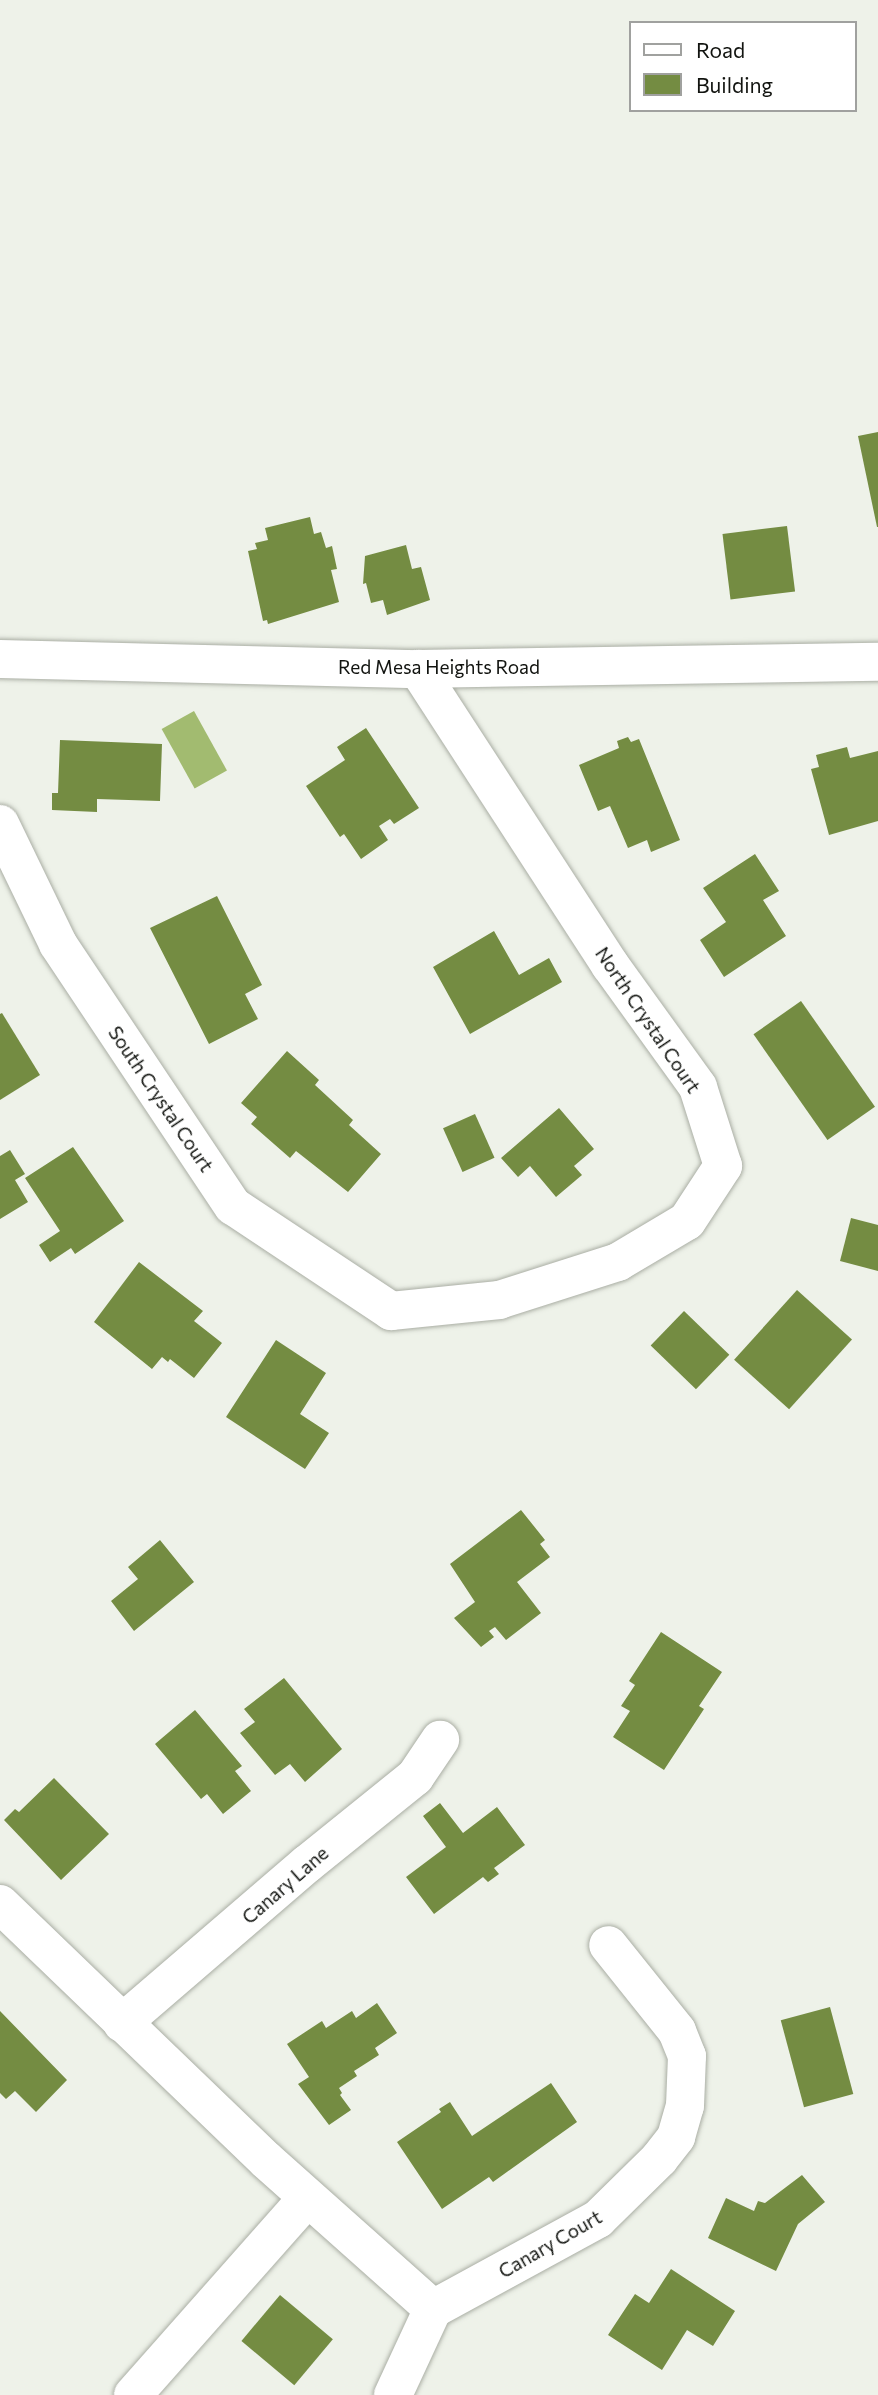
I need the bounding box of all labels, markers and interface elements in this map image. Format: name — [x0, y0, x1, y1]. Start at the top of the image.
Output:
legend — [630, 21, 857, 112]
text: Road — [696, 37, 745, 62]
text: Building — [696, 72, 773, 97]
street label: Red Mesa Heights Road — [338, 656, 540, 678]
street label: North Crystal Court — [591, 943, 705, 1097]
street label: South Crystal Court — [104, 1022, 218, 1176]
street label: Canary Lane — [237, 1841, 333, 1929]
street label: Canary Court — [494, 2205, 606, 2283]

